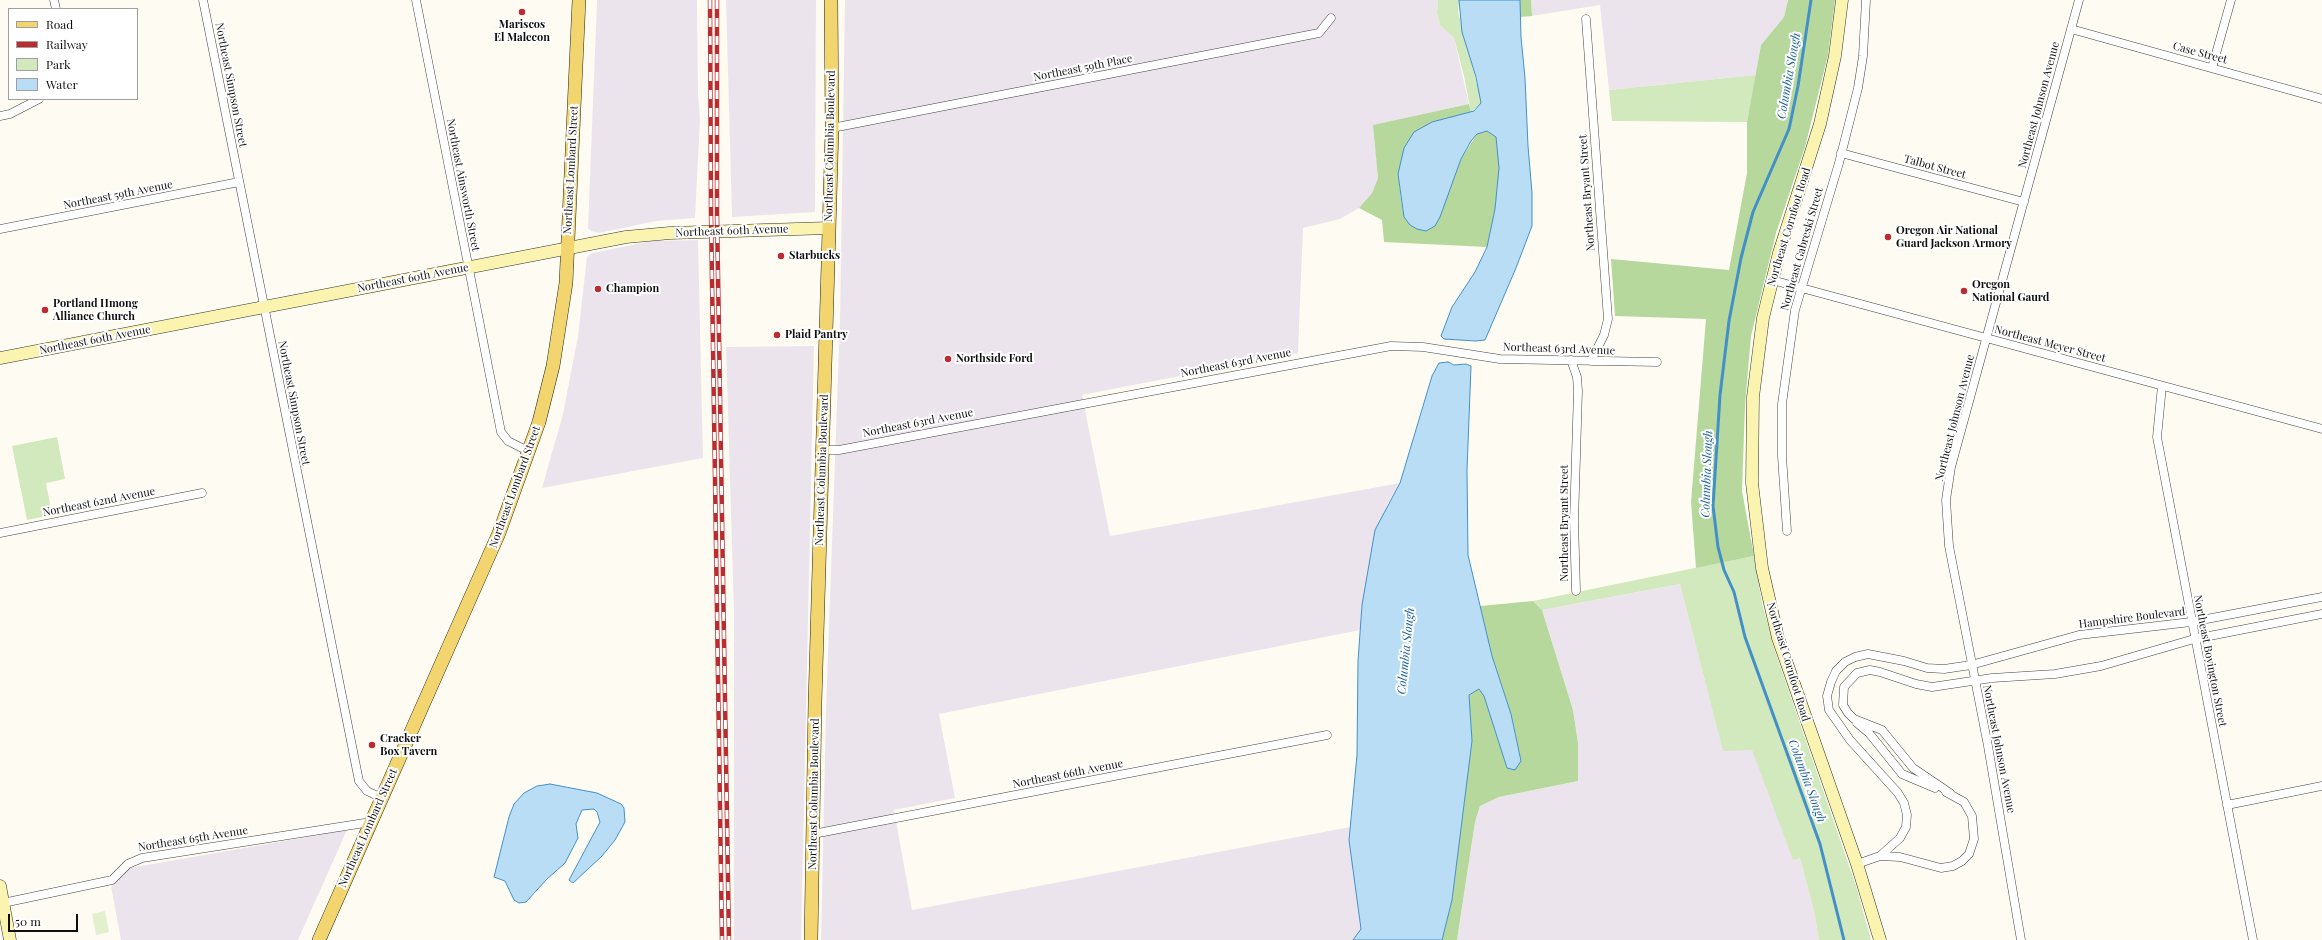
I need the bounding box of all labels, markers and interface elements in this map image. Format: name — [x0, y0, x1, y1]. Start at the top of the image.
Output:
marker: Mariscos El Malecon — [517, 7, 527, 17]
legend — [8, 8, 138, 100]
text: Road — [46, 16, 73, 32]
place label: Mariscos El Malecon — [494, 18, 550, 44]
street label: Northeast Simpson Street — [212, 22, 250, 148]
water label: Columbia Slough — [1774, 32, 1804, 120]
text: Railway — [46, 36, 88, 52]
street label: Case Street — [2171, 39, 2229, 67]
street label: Northeast Johnson Avenue — [2016, 40, 2062, 170]
street label: Northeast 59th Place — [1032, 52, 1134, 84]
text: Park — [46, 56, 71, 72]
street label: Northeast Columbia Boulevard — [822, 70, 838, 222]
text: Water — [46, 76, 78, 92]
street label: Northeast Lombard Street — [561, 105, 581, 235]
street label: Northeast Ainsworth Street — [444, 117, 482, 253]
street label: Northeast Bryant Street — [1576, 134, 1598, 252]
street label: Talbot Street — [1903, 152, 1967, 182]
street label: Northeast Cornfoot Road — [1765, 166, 1813, 288]
street label: Northeast 59th Avenue — [62, 178, 174, 212]
street label: Northeast Gabreski Street — [1778, 186, 1826, 312]
street label: Northeast 60th Avenue — [675, 222, 789, 240]
place label: Oregon Air National Guard Jackson Armory — [1896, 224, 2012, 250]
marker: Oregon Air National Guard Jackson Armory — [1883, 232, 1893, 242]
place label: Starbucks — [789, 249, 840, 263]
marker: Starbucks — [776, 251, 786, 261]
street label: Northeast 60th Avenue — [356, 261, 470, 295]
place label: Oregon National Gaurd — [1972, 278, 2049, 304]
place label: Champion — [606, 282, 659, 296]
marker: Champion — [593, 284, 603, 294]
marker: Oregon National Gaurd — [1959, 286, 1969, 296]
place label: Portland Hmong Alliance Church — [53, 297, 138, 323]
marker: Portland Hmong Alliance Church — [40, 305, 50, 315]
street label: Northeast 60th Avenue — [38, 323, 152, 357]
street label: Northeast Meyer Street — [1993, 323, 2107, 365]
place label: Plaid Pantry — [785, 328, 848, 342]
marker: Plaid Pantry — [772, 330, 782, 340]
street label: Northeast Simpson Street — [275, 340, 313, 466]
street label: Northeast 63rd Avenue — [1503, 340, 1615, 358]
street label: Northeast 63rd Avenue — [1180, 346, 1292, 380]
place label: Northside Ford — [956, 352, 1033, 366]
street label: Northeast Johnson Avenue — [1933, 353, 1977, 483]
marker: Northside Ford — [943, 354, 953, 364]
street label: Northeast Columbia Boulevard — [813, 394, 831, 546]
street label: Northeast 63rd Avenue — [862, 406, 974, 440]
street label: Northeast Lombard Street — [487, 424, 543, 550]
water label: Columbia Slough — [1698, 430, 1716, 518]
street label: Northeast Bryant Street — [1558, 465, 1572, 581]
street label: Northeast 62nd Avenue — [42, 485, 156, 519]
street label: Northeast Boyington Street — [2191, 594, 2229, 728]
street label: Northeast Cornfoot Road — [1764, 601, 1812, 723]
street label: Hampshire Boulevard — [2078, 605, 2186, 631]
water label: Columbia Slough — [1394, 607, 1418, 695]
street label: Northeast Johnson Avenue — [1980, 684, 2018, 814]
street label: Northeast Columbia Boulevard — [806, 718, 822, 870]
place label: Cracker Box Tavern — [380, 732, 437, 758]
water label: Columbia Slough — [1785, 738, 1829, 824]
marker: Cracker Box Tavern — [367, 740, 377, 750]
street label: Northeast 66th Avenue — [1012, 757, 1124, 791]
street label: Northeast Lombard Street — [336, 767, 400, 889]
street label: Northeast 65th Avenue — [137, 824, 249, 854]
scale bar — [10, 906, 80, 932]
text: 50 m — [15, 913, 41, 929]

